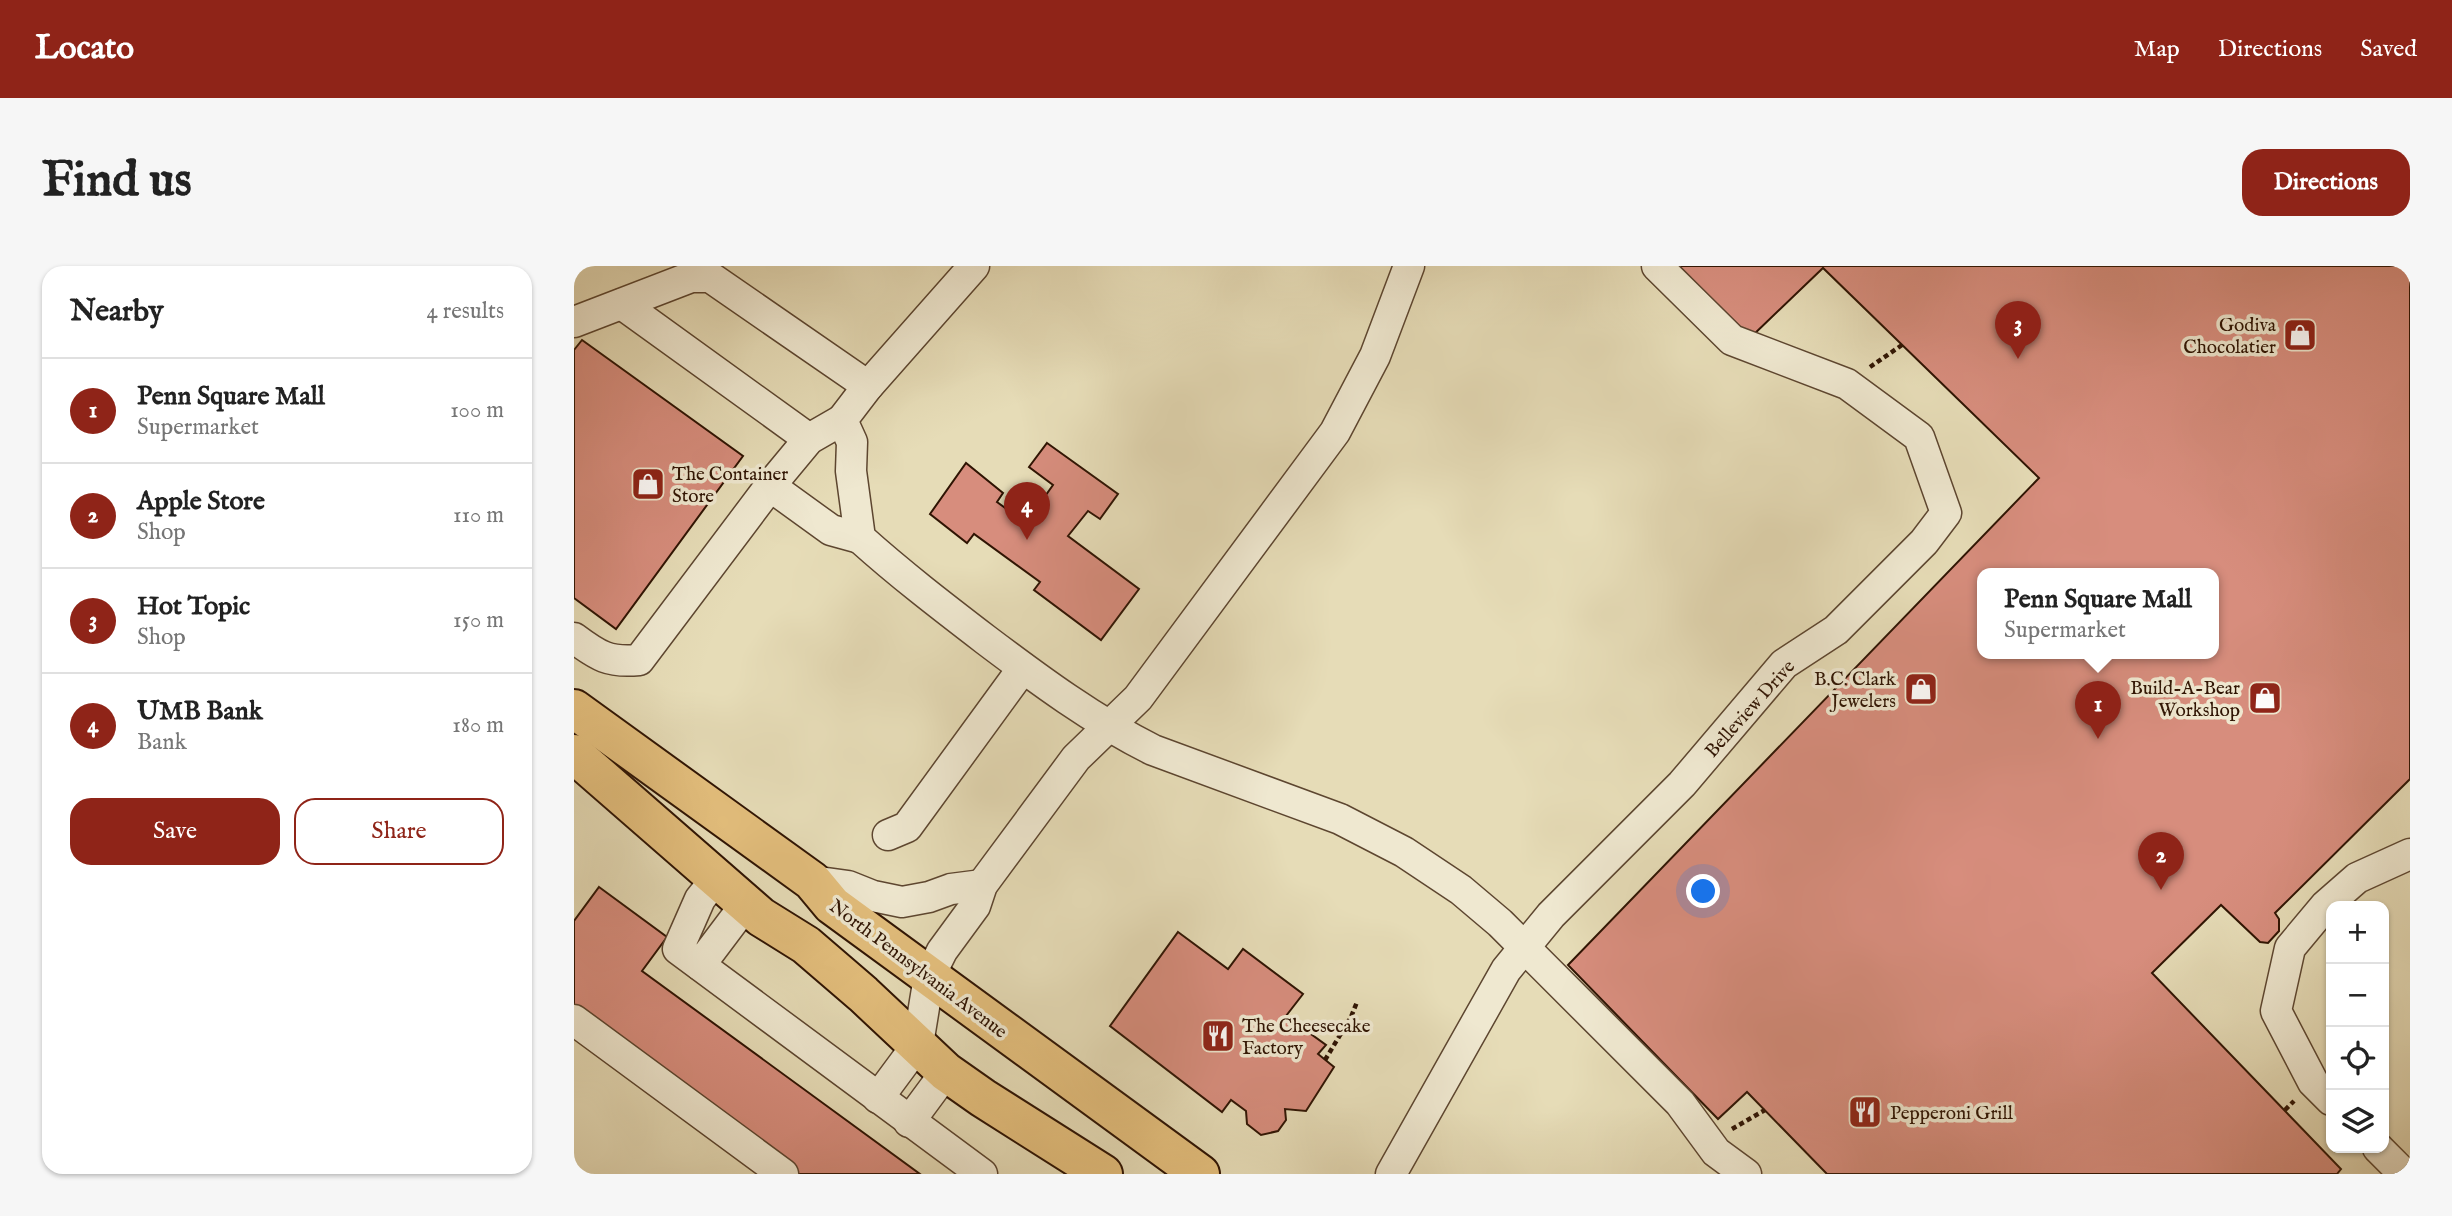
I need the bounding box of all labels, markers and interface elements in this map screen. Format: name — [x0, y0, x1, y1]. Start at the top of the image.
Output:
text: Locato — [35, 28, 134, 70]
text: Map — [2134, 34, 2180, 65]
text: Directions — [2218, 34, 2322, 65]
text: Saved — [2360, 34, 2417, 65]
button: Directions — [2242, 149, 2410, 216]
text: Find us — [42, 151, 192, 213]
text: Nearby — [70, 293, 163, 331]
text: 4 results — [426, 297, 504, 326]
pin: 3 — [1995, 301, 2041, 359]
place label: Godiva Chocolatier — [2183, 314, 2277, 360]
shop icon: Godiva Chocolatier — [2281, 316, 2319, 354]
text: Penn Square Mall — [137, 380, 325, 413]
text: 1 — [89, 396, 97, 425]
text: 100 m — [450, 396, 504, 425]
text: Supermarket — [137, 413, 259, 442]
place label: The Container Store — [672, 463, 788, 509]
shop icon: The Container Store — [629, 465, 667, 503]
pin: 4 — [1004, 482, 1050, 540]
text: Apple Store — [137, 485, 265, 518]
text: 2 — [88, 501, 98, 530]
text: 110 m — [453, 501, 504, 530]
text: Shop — [137, 518, 186, 547]
popup — [1977, 568, 2219, 659]
text: Penn Square Mall — [2004, 583, 2192, 616]
text: Hot Topic — [137, 590, 250, 623]
text: 3 — [89, 606, 97, 635]
text: 150 m — [453, 606, 504, 635]
text: Supermarket — [2004, 616, 2126, 645]
text: Shop — [137, 623, 186, 652]
street label: Belleview Drive — [1700, 655, 1801, 763]
place label: B.C. Clark Jewelers — [1814, 668, 1897, 714]
shop icon: B.C. Clark Jewelers — [1902, 670, 1940, 708]
place label: Build-A-Bear Workshop — [2130, 677, 2240, 723]
shop icon: Build-A-Bear Workshop — [2246, 679, 2284, 717]
pin: 1 — [2075, 681, 2121, 739]
text: UMB Bank — [137, 695, 263, 728]
text: 4 — [87, 711, 99, 740]
text: 180 m — [452, 711, 504, 740]
text: Bank — [137, 728, 187, 757]
button: Save — [70, 798, 280, 865]
button: Share — [294, 798, 504, 865]
pin: 2 — [2138, 832, 2184, 890]
your location — [1686, 874, 1720, 908]
street label: North Pennsylvania Avenue — [824, 895, 1012, 1045]
map controls — [2326, 901, 2389, 1153]
button: + — [2326, 901, 2389, 964]
button: − — [2326, 964, 2389, 1027]
place label: The Cheesecake Factory — [1242, 1015, 1371, 1061]
restaurant icon: The Cheesecake Factory — [1199, 1017, 1237, 1055]
button: locate — [2326, 1027, 2389, 1090]
button: layers — [2326, 1090, 2389, 1153]
restaurant icon: Pepperoni Grill — [1846, 1093, 1884, 1131]
place label: Pepperoni Grill — [1890, 1102, 2014, 1126]

